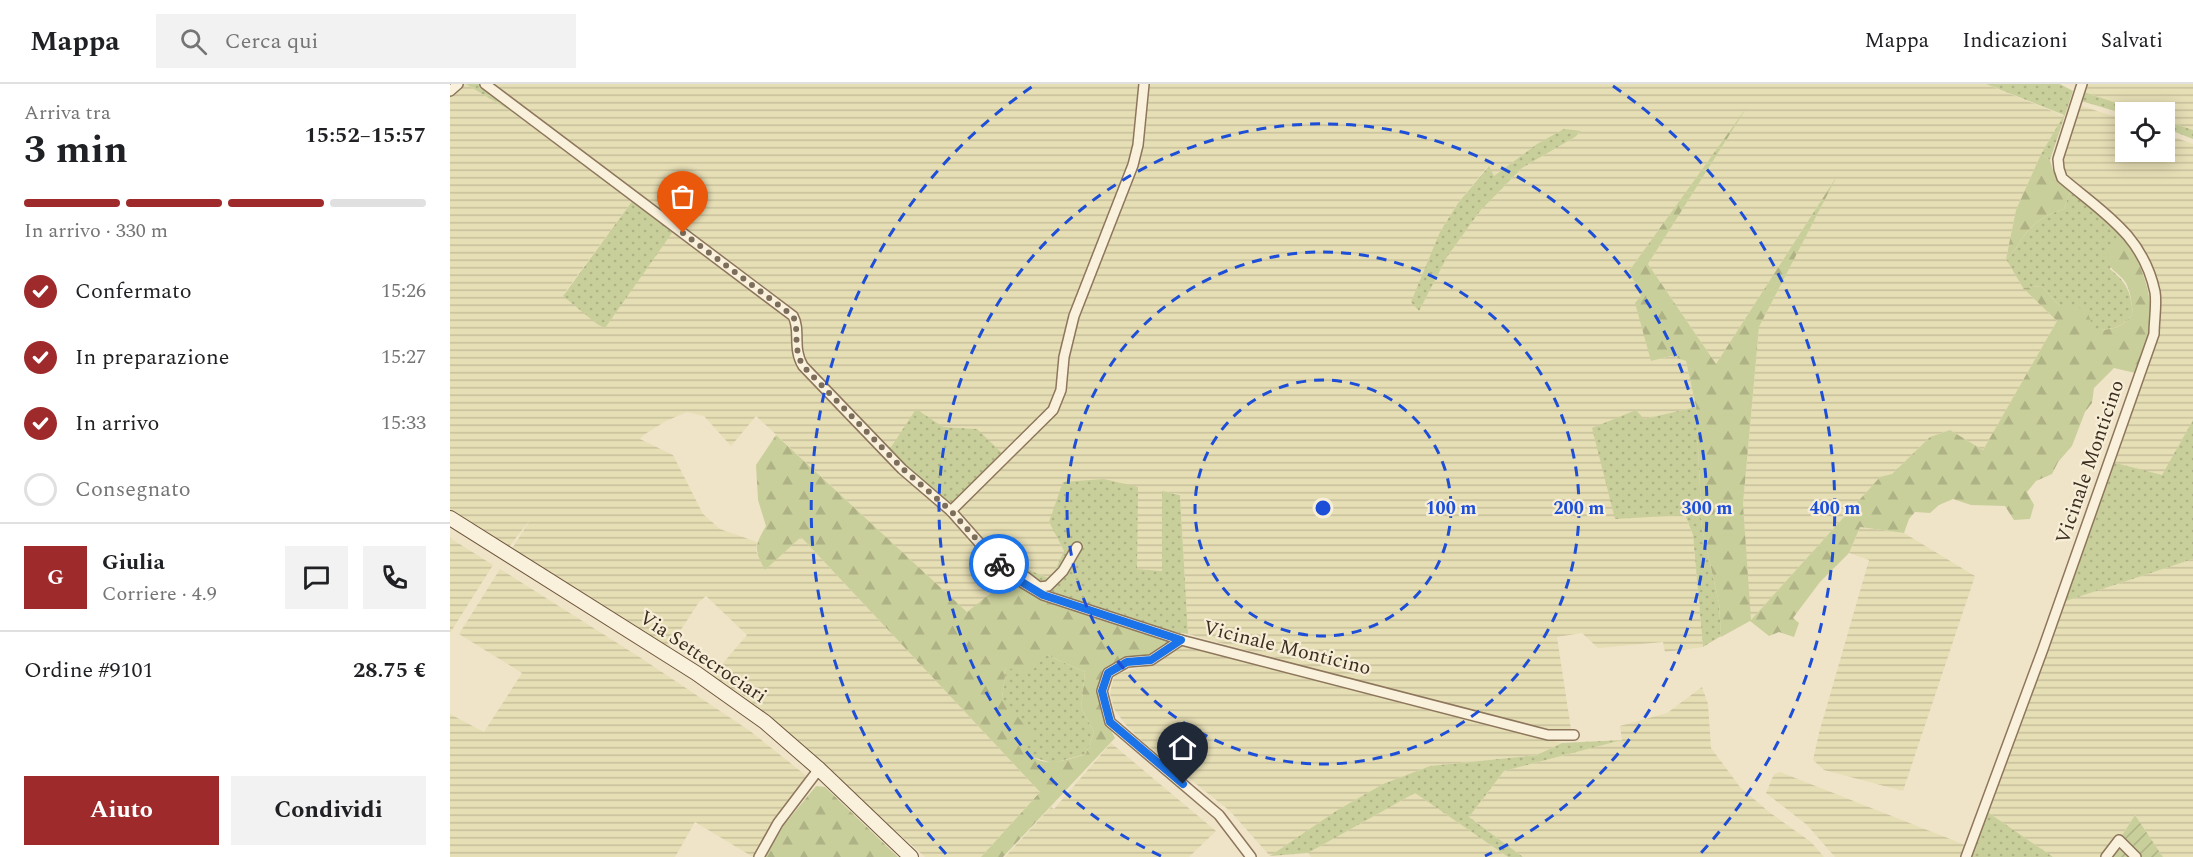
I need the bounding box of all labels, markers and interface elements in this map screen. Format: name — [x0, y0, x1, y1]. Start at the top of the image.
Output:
search box — [156, 14, 576, 68]
text: Mappa — [30, 20, 120, 63]
icon: search — [177, 25, 210, 58]
text: Cerca qui — [225, 25, 318, 58]
text: Mappa — [1865, 25, 1929, 57]
text: Indicazioni — [1962, 25, 2068, 57]
text: Salvati — [2101, 25, 2163, 57]
text: Arriva tra — [24, 98, 111, 128]
map controls — [2115, 102, 2175, 162]
button: locate — [2115, 102, 2175, 162]
text: 15:52–15:57 — [304, 119, 426, 152]
text: 3 min — [24, 121, 128, 180]
pin — [657, 171, 708, 233]
icon: bag — [666, 180, 699, 213]
text: In arrivo · 330 m — [24, 216, 168, 246]
icon: check — [24, 275, 57, 308]
text: Confermato — [75, 275, 192, 308]
text: 15:26 — [381, 276, 426, 306]
icon: check — [24, 341, 57, 374]
text: In preparazione — [75, 341, 229, 374]
text: 15:27 — [381, 342, 426, 372]
street label: Vicinale Monticino — [2048, 376, 2132, 548]
icon: check — [24, 407, 57, 440]
text: In arrivo — [75, 407, 159, 440]
text: 15:33 — [381, 408, 426, 438]
text: Consegnato — [75, 473, 191, 506]
text: 100 m — [1425, 495, 1477, 522]
text: 200 m — [1553, 495, 1605, 522]
text: 300 m — [1681, 495, 1733, 522]
text: 400 m — [1809, 495, 1861, 522]
centre of rings — [1313, 498, 1333, 518]
courier — [969, 534, 1029, 594]
text: Giulia — [102, 546, 165, 579]
button: chat — [285, 546, 348, 609]
button: phone — [363, 546, 426, 609]
icon: bike — [983, 548, 1016, 581]
text: G — [47, 561, 64, 594]
text: Corriere · 4.9 — [102, 579, 217, 609]
street label: Via Settecrociari — [633, 603, 773, 711]
street label: Vicinale Monticino — [1200, 613, 1374, 683]
text: Ordine #9101 — [24, 654, 154, 687]
text: 28.75 € — [353, 654, 426, 687]
pin — [1157, 722, 1208, 784]
icon: home — [1166, 731, 1199, 764]
button: Aiuto — [24, 776, 219, 845]
button: Condividi — [231, 776, 426, 845]

